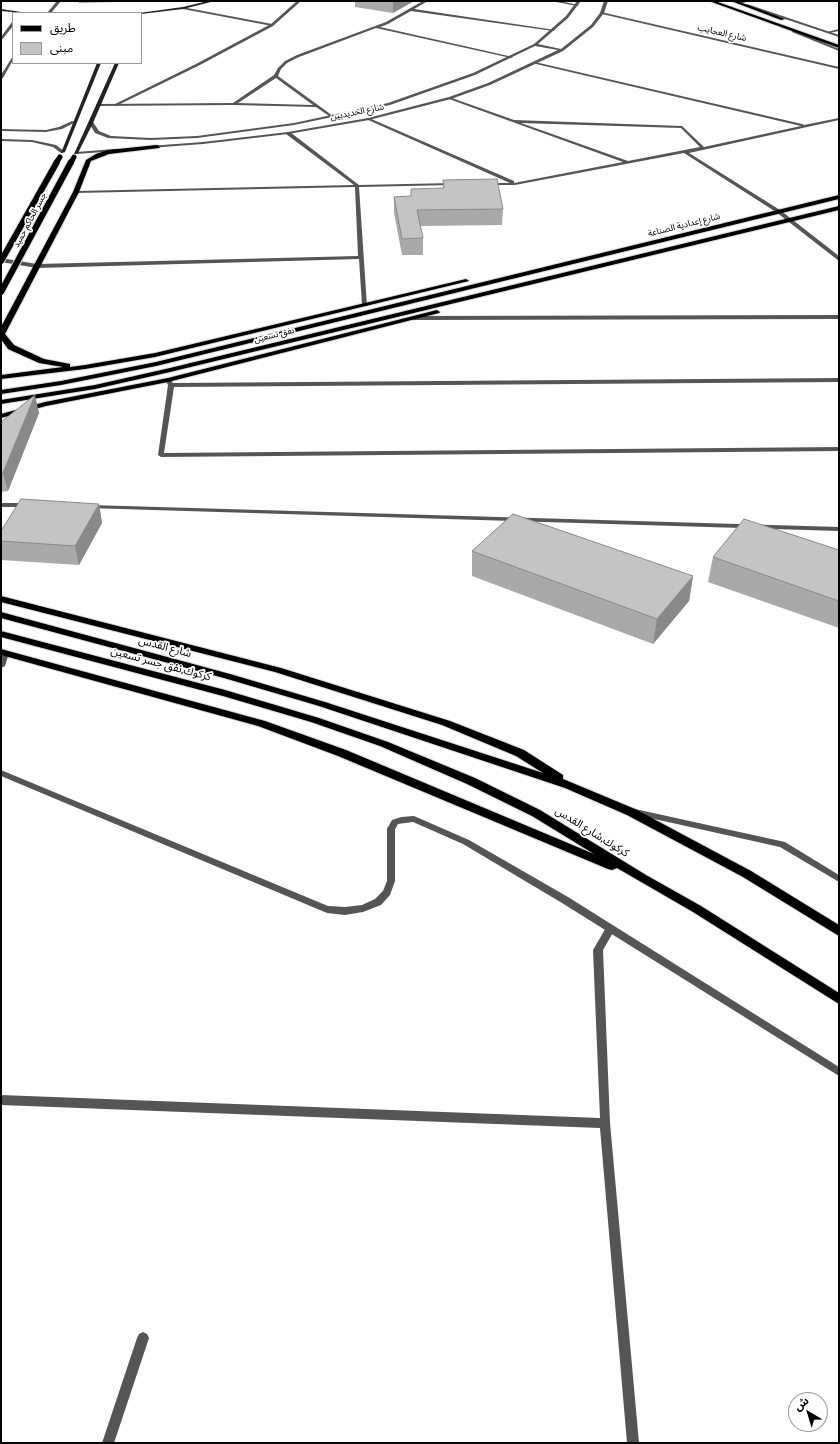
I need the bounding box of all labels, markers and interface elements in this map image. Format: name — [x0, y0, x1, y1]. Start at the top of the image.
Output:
legend — [12, 12, 142, 64]
text: طريق — [50, 20, 76, 35]
street label: شارع العجايب — [697, 22, 747, 44]
text: مبنى — [50, 40, 73, 55]
street label: شارع الحديديين — [329, 101, 385, 123]
street label: جسر الحاكم حميد — [11, 191, 49, 249]
street label: شارع إعدادية الصناعة — [647, 211, 721, 239]
street label: نفق تسعين — [253, 325, 295, 345]
street label: شارع القدس — [137, 634, 193, 660]
street label: كركوك,نفق جسر تسعين — [109, 644, 213, 684]
street label: كركوك,شارع القدس — [553, 804, 631, 860]
north arrow — [788, 1392, 828, 1432]
text: ش — [791, 1393, 811, 1413]

